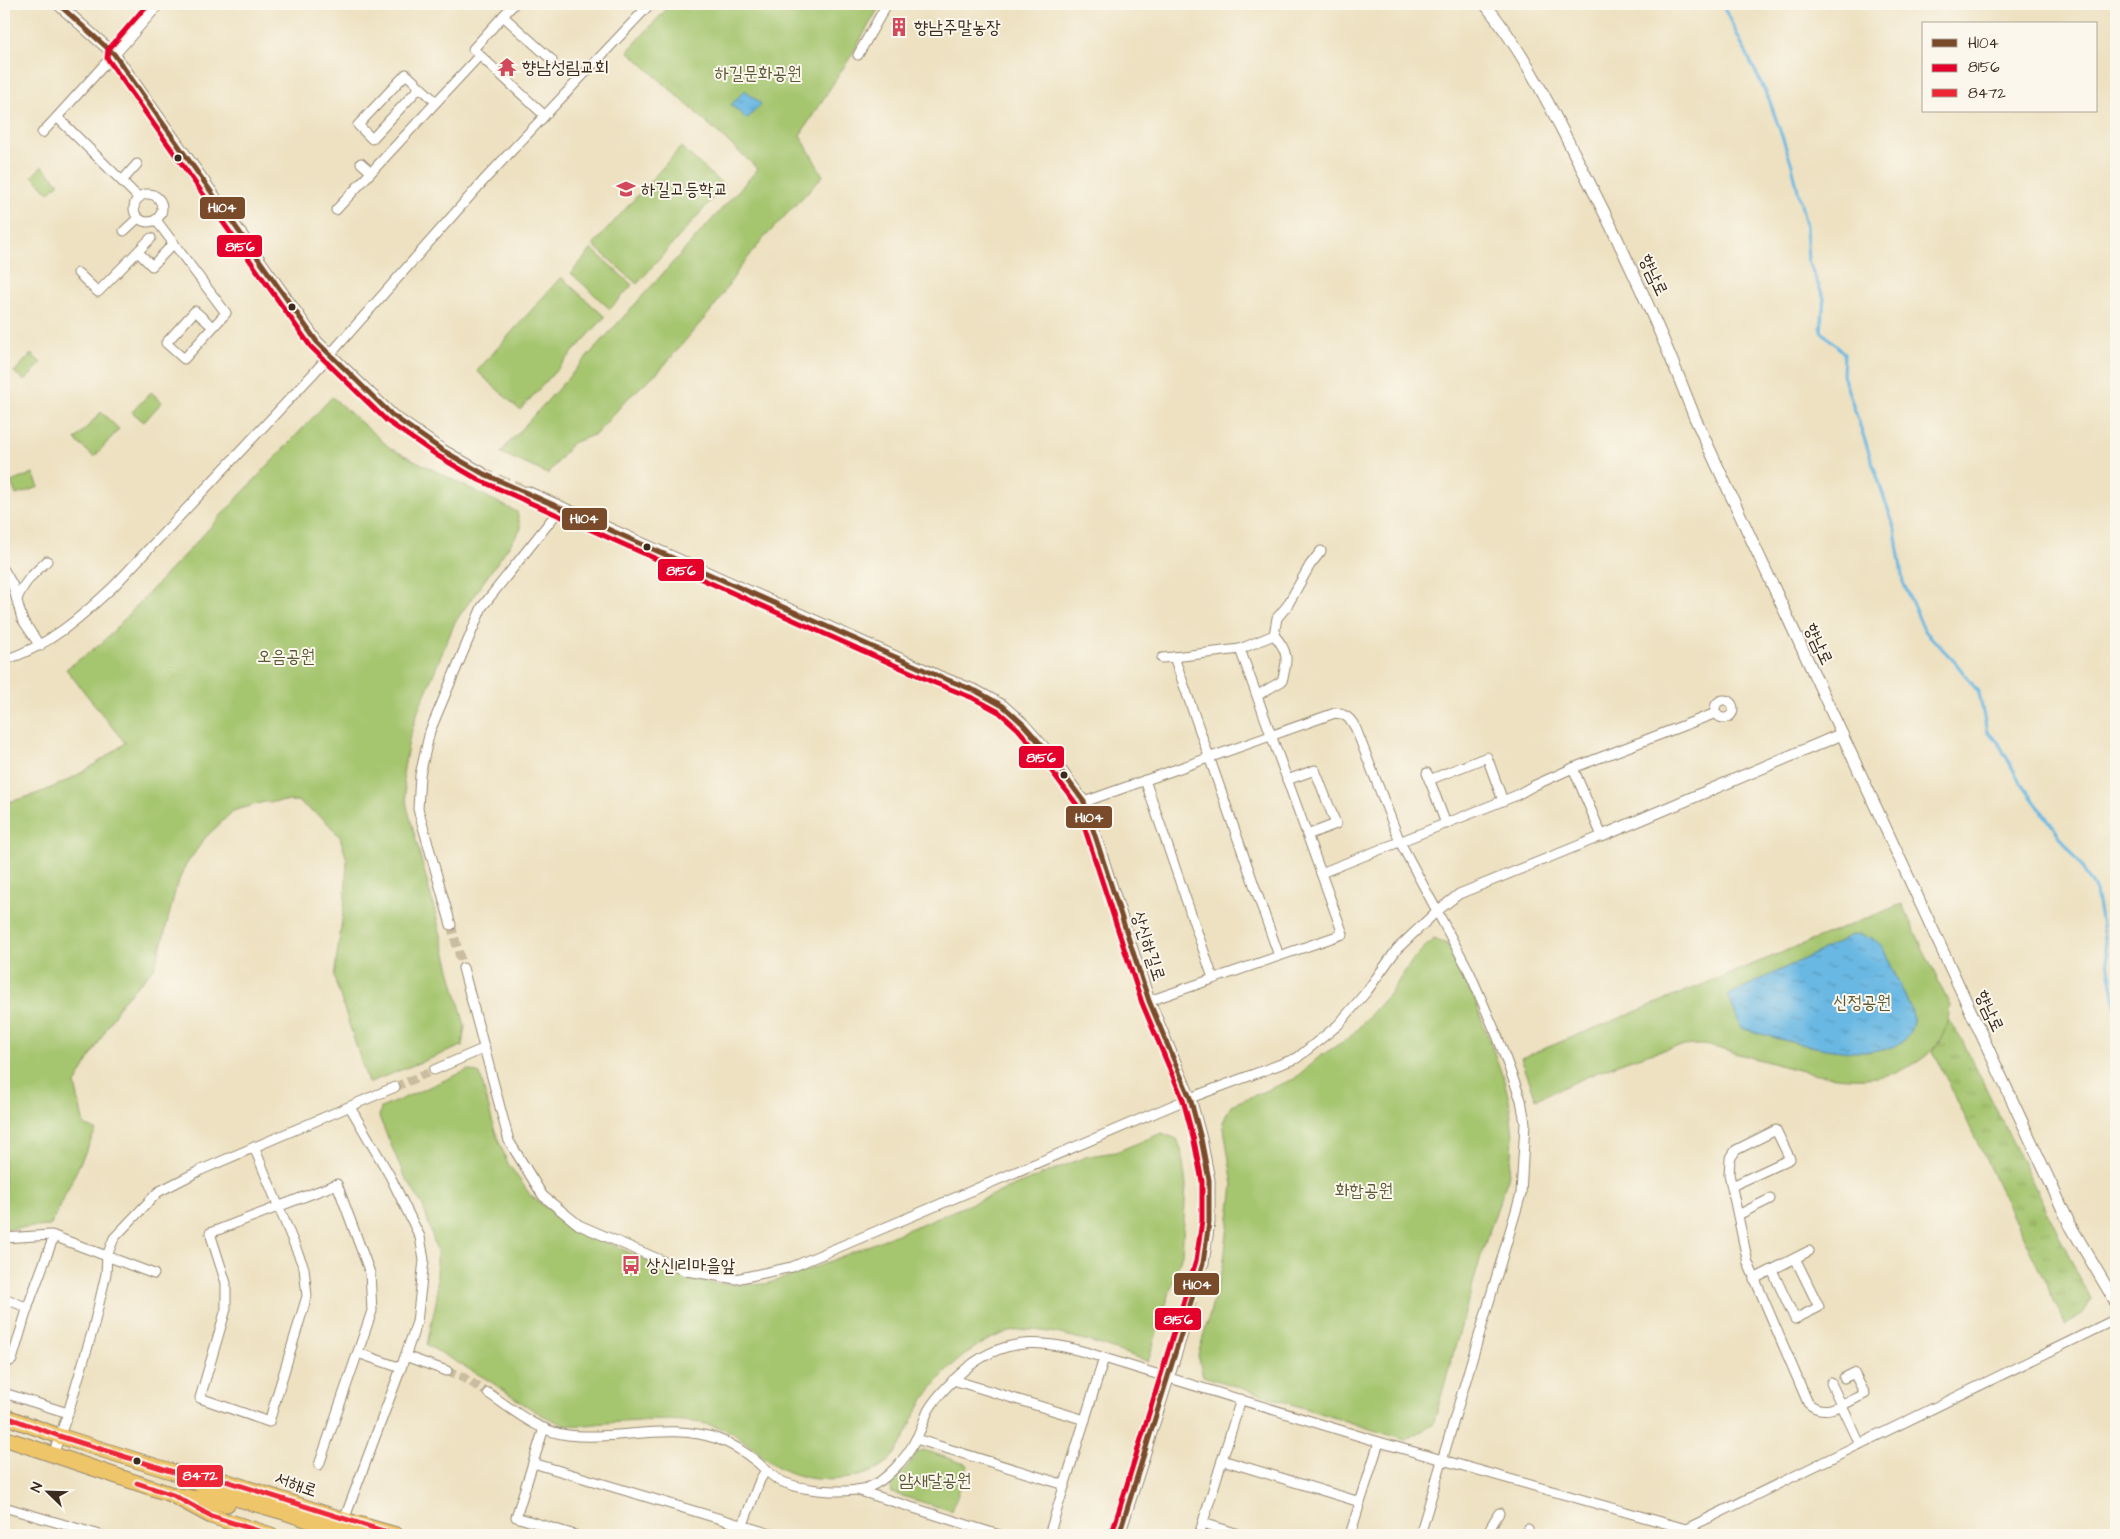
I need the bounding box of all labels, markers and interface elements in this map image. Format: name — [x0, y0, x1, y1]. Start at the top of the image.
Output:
place label: 향남주말농장 — [914, 15, 1001, 40]
building icon: 향남주말농장 — [888, 16, 910, 38]
legend — [1922, 22, 2098, 112]
text: H104 — [1968, 33, 1999, 54]
place label: 향남성림교회 — [522, 55, 609, 80]
temple icon: 향남성림교회 — [496, 56, 518, 78]
text: 8156 — [1968, 57, 2000, 78]
park label: 하길문화공원 — [715, 61, 801, 86]
text: 8472 — [1968, 83, 2006, 104]
unlabelled marker — [173, 153, 183, 163]
place label: 하길고등학교 — [641, 177, 728, 202]
school or university icon: 하길고등학교 — [615, 178, 637, 200]
line badge: H104 — [199, 196, 246, 220]
text: H104 — [208, 198, 237, 218]
line badge: 8156 — [216, 234, 263, 258]
text: 8156 — [225, 237, 255, 257]
street label: 향남로 — [1633, 250, 1674, 300]
unlabelled marker — [287, 302, 297, 312]
line badge: H104 — [561, 507, 608, 531]
text: H104 — [570, 509, 599, 529]
unlabelled marker — [642, 542, 652, 552]
line badge: 8156 — [657, 558, 705, 582]
text: 8156 — [666, 561, 696, 581]
street label: 향남로 — [1798, 619, 1839, 669]
park label: 오음공원 — [257, 644, 315, 669]
line badge: 8156 — [1018, 745, 1065, 769]
text: 8156 — [1026, 748, 1056, 768]
unlabelled marker — [1059, 770, 1069, 780]
line badge: H104 — [1065, 805, 1113, 829]
text: H104 — [1075, 808, 1104, 828]
street label: 상신하길로 — [1125, 908, 1172, 984]
street label: 향남로 — [1969, 986, 2010, 1036]
park label: 신정공원 — [1833, 990, 1891, 1015]
park label: 화합공원 — [1335, 1178, 1393, 1203]
place label: 상신1리마을앞 — [646, 1253, 736, 1278]
bus stop icon: 상신1리마을앞 — [620, 1254, 642, 1276]
line badge: H104 — [1173, 1272, 1220, 1296]
text: H104 — [1183, 1275, 1212, 1295]
line badge: 8156 — [1154, 1307, 1202, 1331]
text: 8156 — [1163, 1310, 1193, 1330]
unlabelled marker — [132, 1456, 142, 1466]
line badge: 8472 — [176, 1464, 224, 1488]
north arrow — [22, 1466, 72, 1516]
text: 8472 — [182, 1466, 219, 1486]
street label: 서해로 — [271, 1466, 320, 1503]
park label: 암새달공원 — [899, 1468, 971, 1493]
text: N — [26, 1479, 48, 1495]

